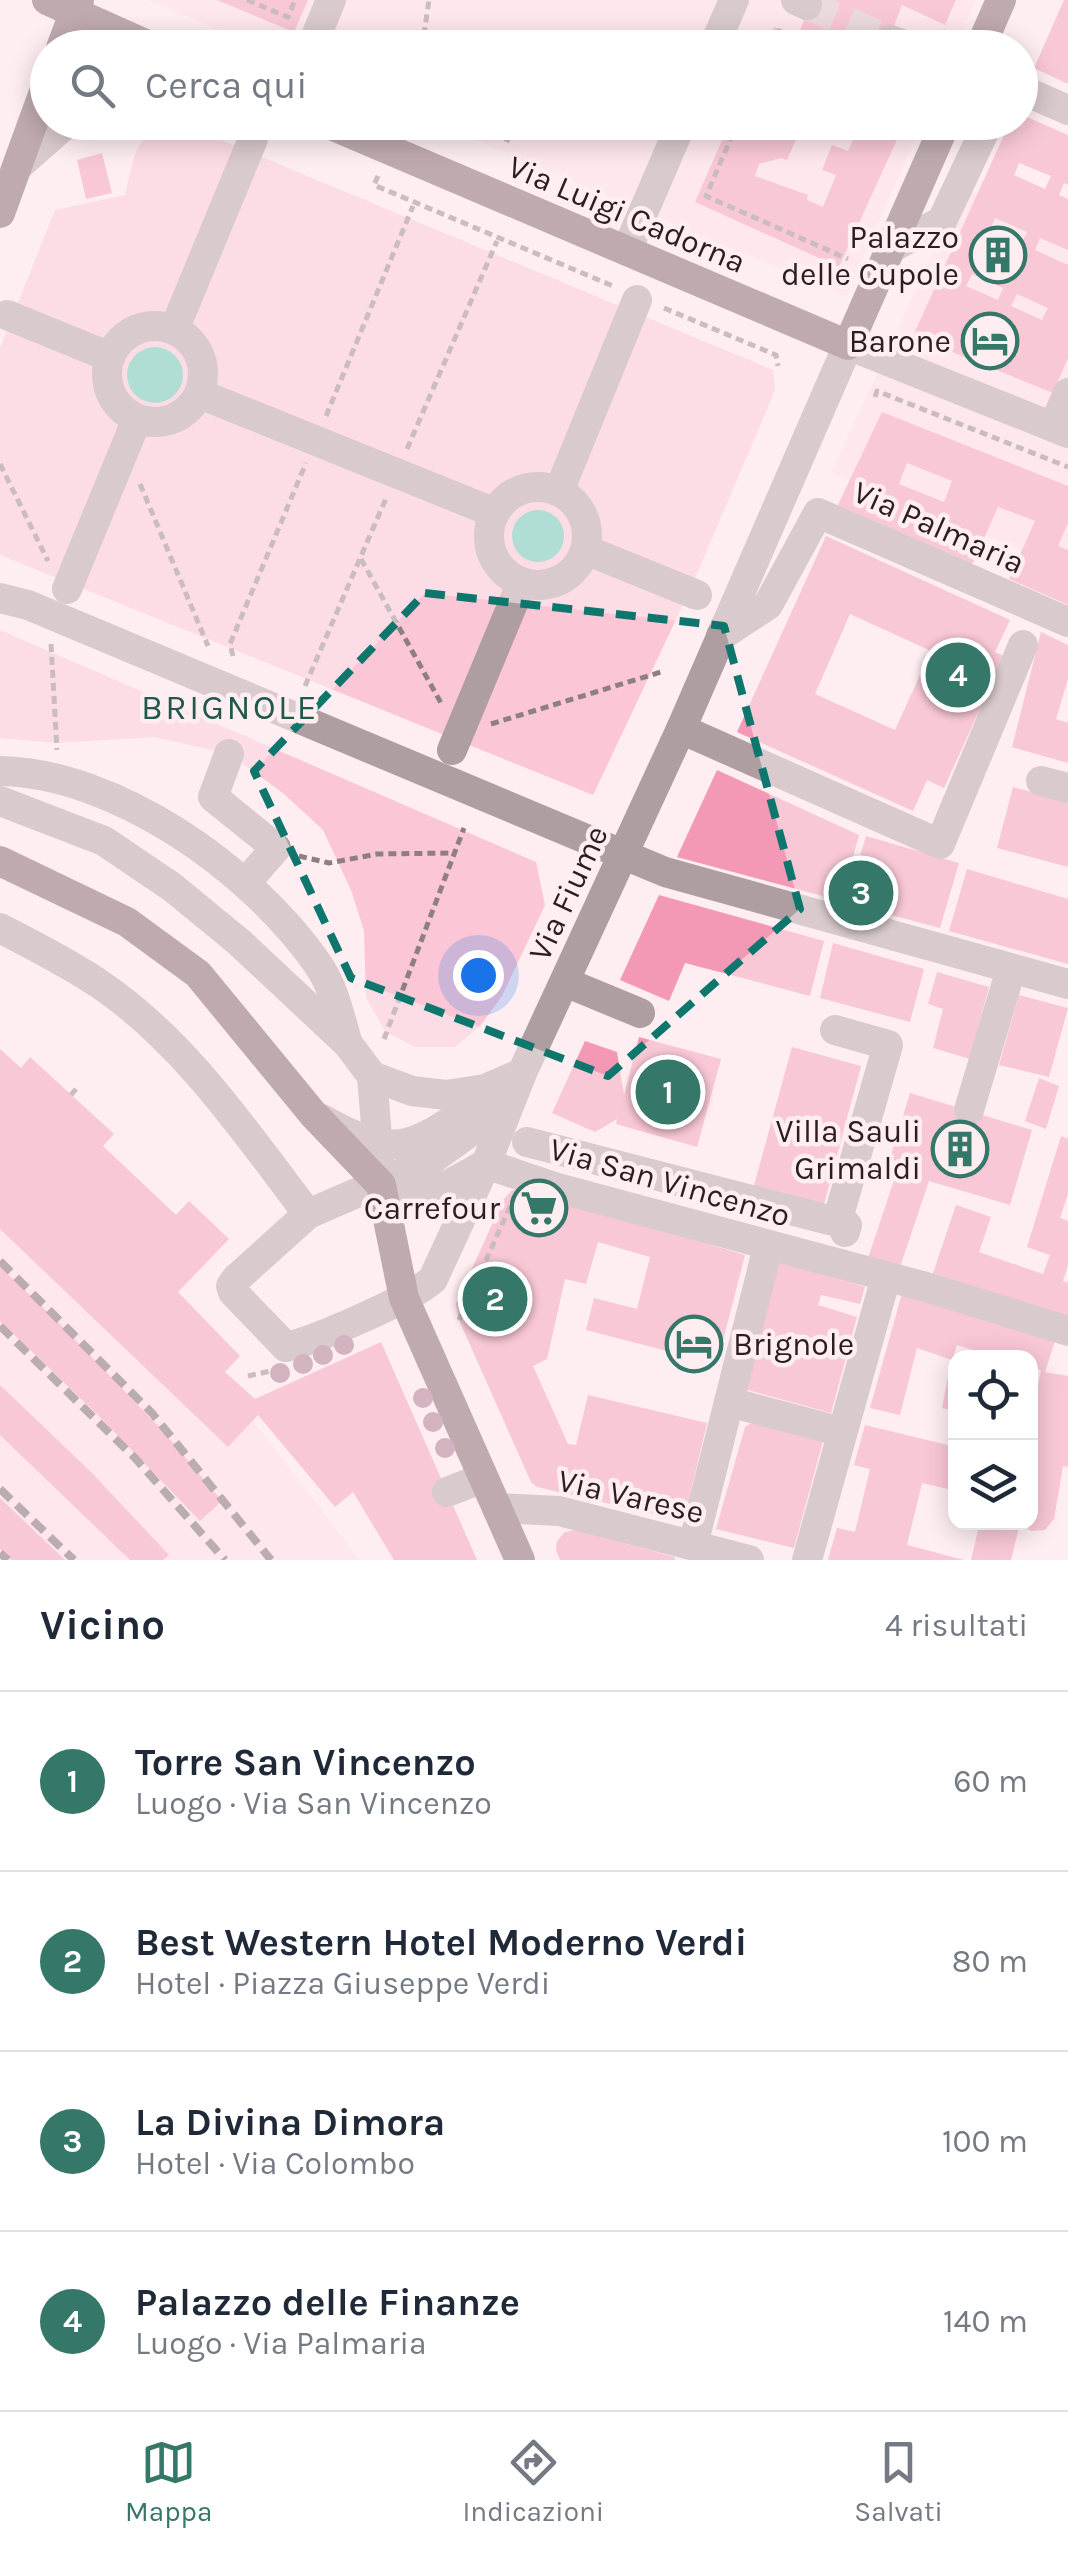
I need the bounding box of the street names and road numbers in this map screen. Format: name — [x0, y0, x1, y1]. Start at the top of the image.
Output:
street label: Via Luigi Cadorna — [503, 148, 751, 281]
street label: Via Palmaria — [848, 473, 1030, 582]
street label: Via Fiume — [521, 820, 616, 967]
street label: Via San Vincenzo — [545, 1130, 794, 1234]
street label: Via Varese — [554, 1462, 707, 1531]

